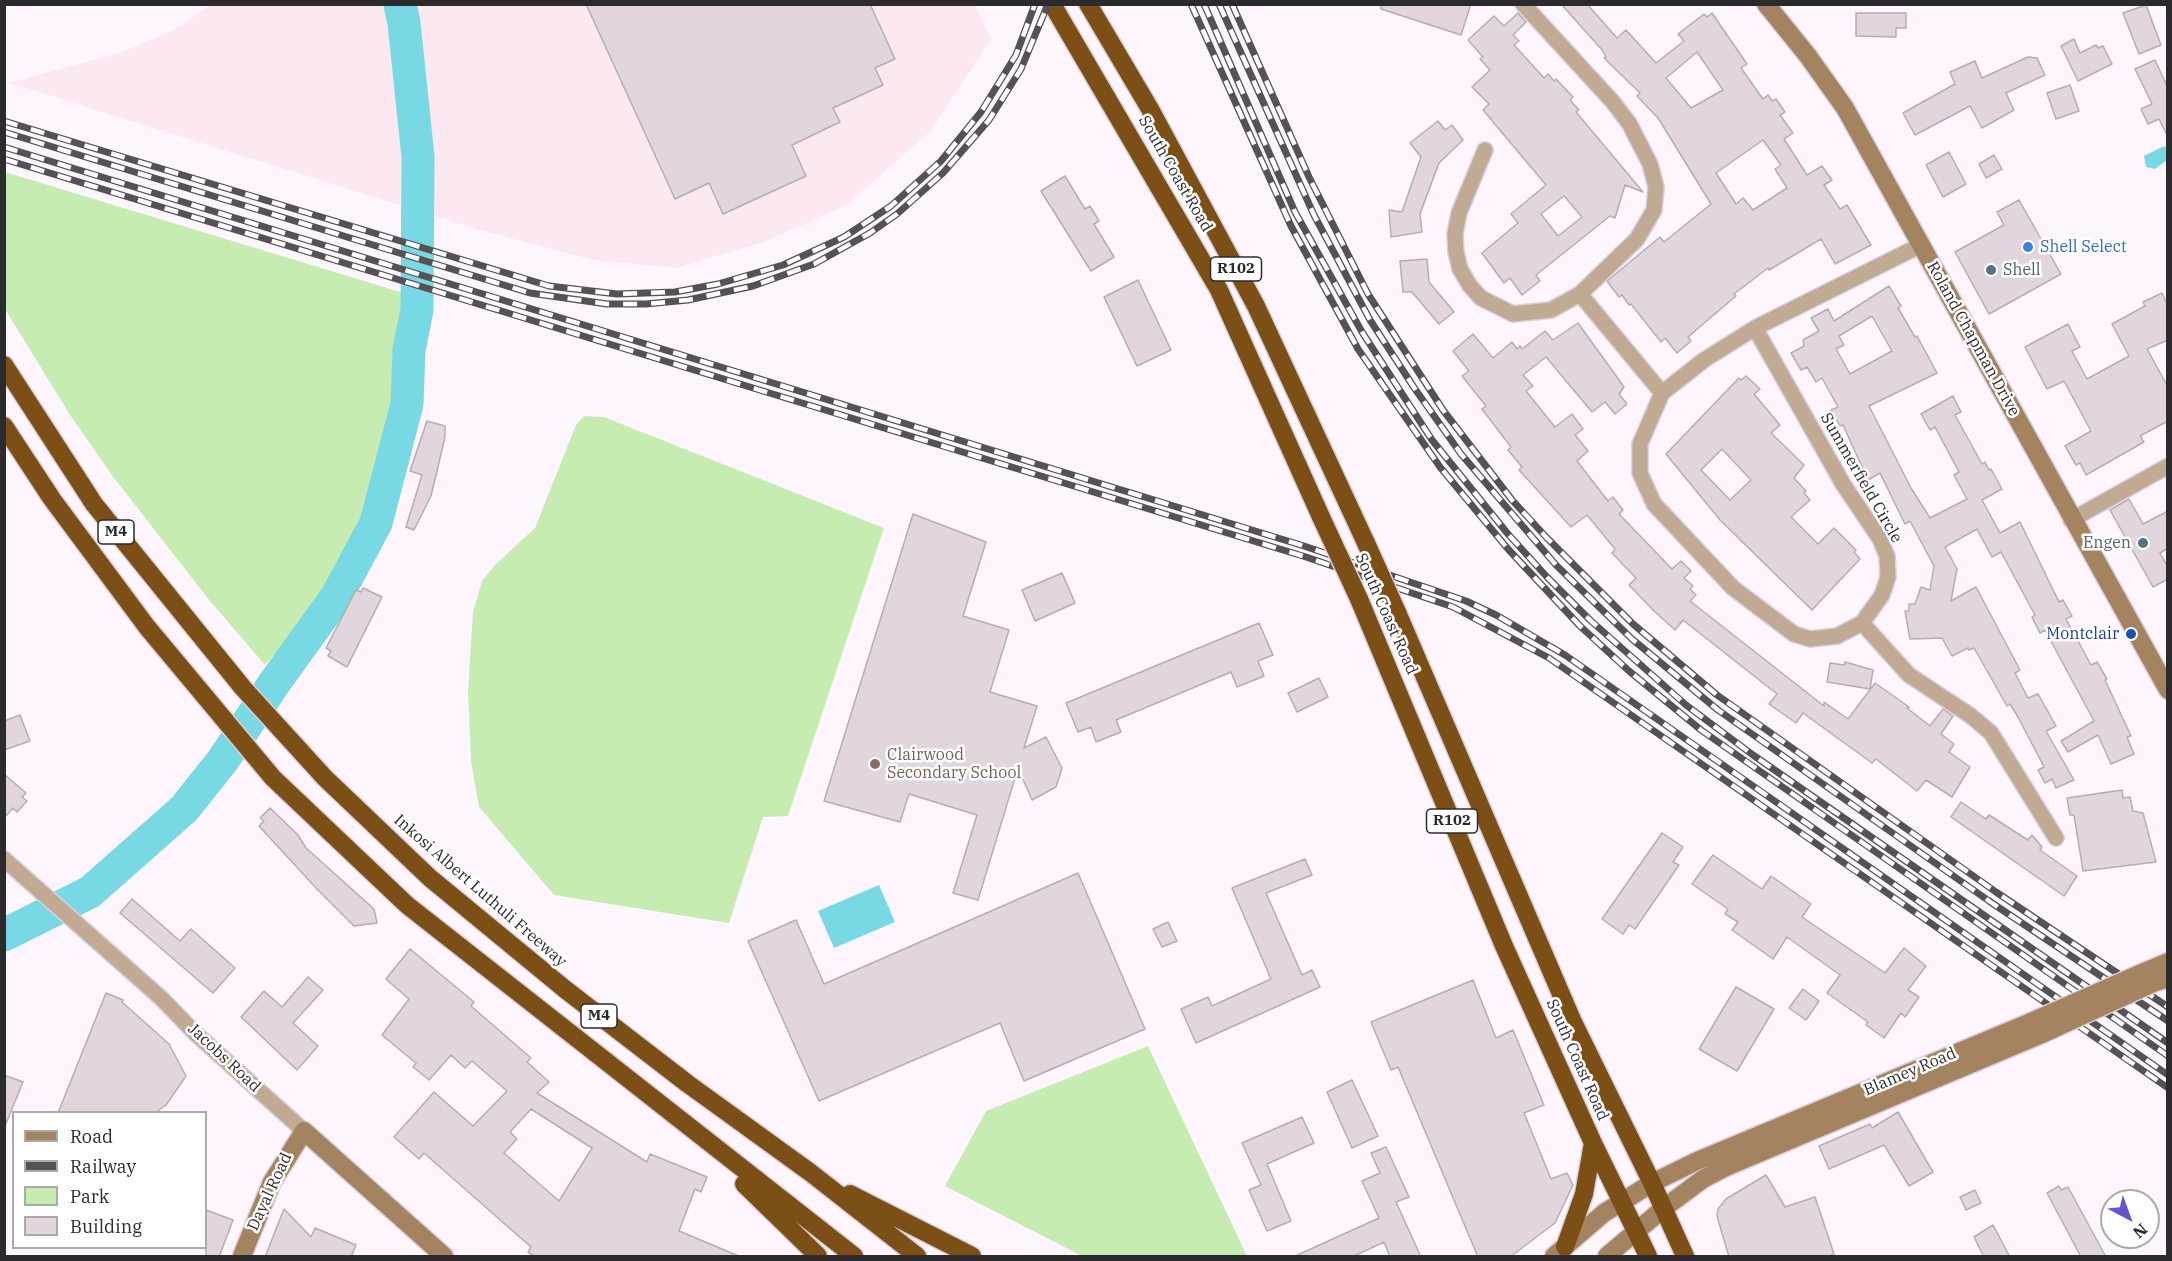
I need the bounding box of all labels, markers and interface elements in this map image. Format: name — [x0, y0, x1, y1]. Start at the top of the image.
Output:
street label: South Coast Road — [1134, 112, 1216, 236]
place label: Shell Select — [2040, 237, 2127, 257]
marker: Shell Select — [2021, 240, 2035, 254]
road number: R102 — [1210, 257, 1262, 281]
street label: Roland Chapman Drive — [1922, 258, 2024, 420]
place label: Shell — [2003, 260, 2041, 280]
marker: Shell — [1984, 263, 1998, 277]
street label: Summerfield Circle — [1816, 410, 1906, 546]
road number: M4 — [98, 520, 134, 544]
place label: Engen — [2083, 533, 2131, 553]
marker: Engen — [2136, 536, 2150, 550]
street label: South Coast Road — [1351, 550, 1421, 678]
place label: Montclair — [2046, 624, 2119, 644]
marker: Montclair — [2124, 627, 2138, 641]
place label: Clairwood Secondary School — [887, 745, 1021, 783]
marker: Clairwood Secondary School — [868, 757, 882, 771]
road number: R102 — [1426, 809, 1478, 833]
street label: Inkosi Albert Luthuli Freeway — [390, 811, 570, 971]
street label: South Coast Road — [1542, 996, 1612, 1124]
road number: M4 — [581, 1004, 617, 1028]
street label: Jacobs Road — [184, 1019, 264, 1097]
street label: Blamey Road — [1861, 1044, 1959, 1100]
legend — [12, 1111, 207, 1249]
text: Road — [70, 1125, 113, 1148]
street label: Dayal Road — [244, 1150, 296, 1234]
text: Railway — [70, 1155, 136, 1178]
text: Park — [70, 1185, 109, 1208]
north arrow — [2100, 1189, 2160, 1249]
text: Building — [70, 1215, 142, 1238]
text: N — [2129, 1219, 2152, 1243]

